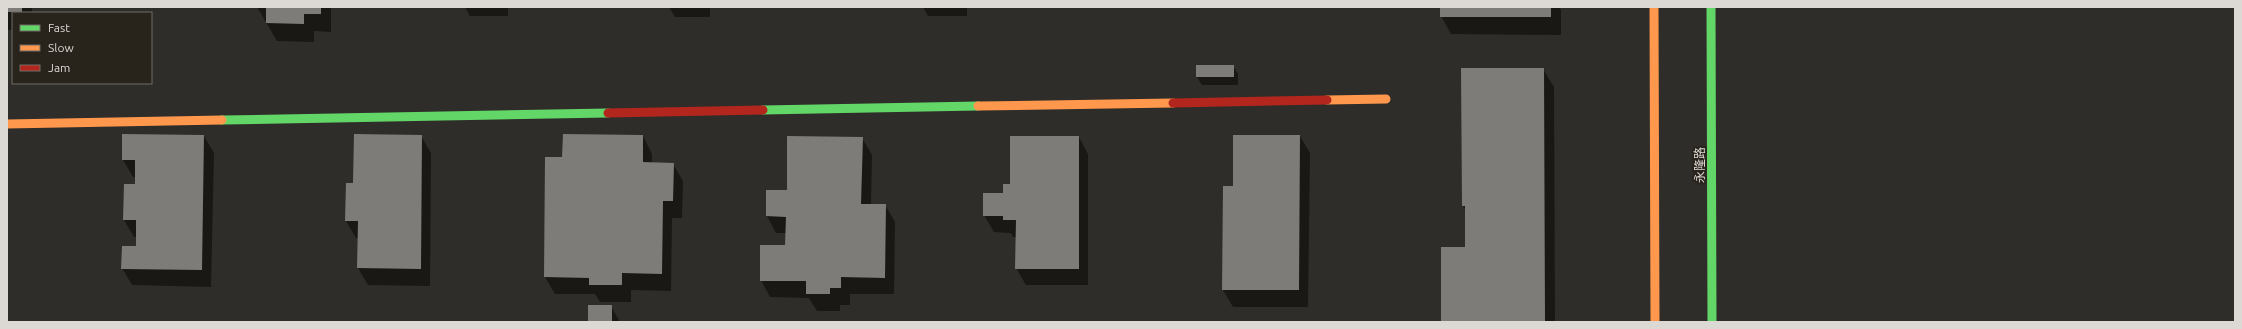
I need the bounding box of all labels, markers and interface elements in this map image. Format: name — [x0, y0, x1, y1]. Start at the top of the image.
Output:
legend — [12, 12, 152, 84]
text: Fast — [48, 21, 70, 34]
text: Slow — [48, 41, 74, 54]
text: Jam — [48, 61, 70, 74]
street label: 永隆路 — [1693, 147, 1706, 183]

